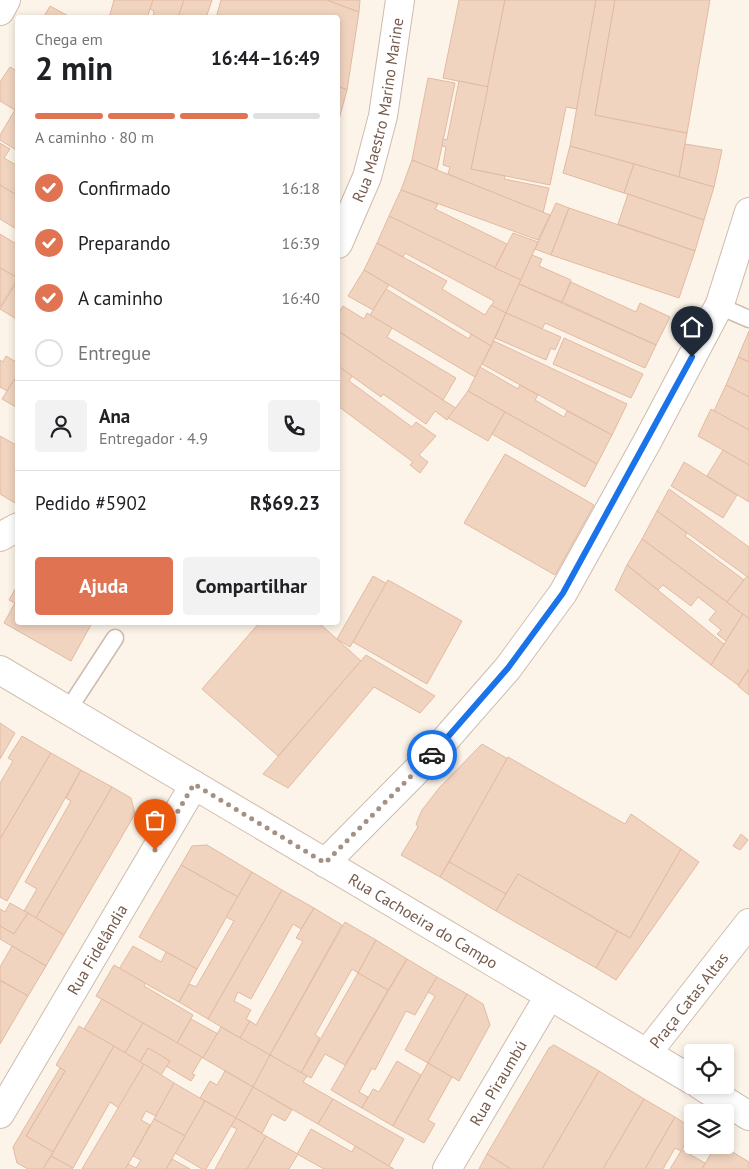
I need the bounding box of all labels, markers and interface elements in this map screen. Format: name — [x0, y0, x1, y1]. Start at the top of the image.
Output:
street label: Rua Maestro Marino Marine — [347, 16, 407, 205]
text: Chega em — [35, 29, 103, 49]
text: 16:44–16:49 — [211, 46, 320, 70]
text: 2 min — [35, 47, 113, 89]
text: A caminho · 80 m — [35, 127, 154, 147]
icon: check — [35, 174, 63, 202]
text: Confirmado — [78, 176, 171, 200]
text: 16:18 — [282, 178, 320, 198]
icon: check — [35, 229, 63, 257]
text: Preparando — [78, 231, 170, 255]
text: 16:39 — [282, 233, 320, 253]
icon: check — [35, 284, 63, 312]
text: A caminho — [78, 286, 163, 310]
text: 16:40 — [282, 288, 320, 308]
pin — [671, 306, 713, 357]
icon: home — [678, 313, 706, 341]
text: Entregue — [78, 341, 151, 365]
button: person — [35, 400, 87, 452]
button: phone — [268, 400, 320, 452]
text: Ana — [99, 404, 130, 428]
text: Entregador · 4.9 — [99, 428, 208, 448]
text: Pedido #5902 — [35, 491, 147, 515]
text: R$69.23 — [250, 491, 320, 515]
button: Ajuda — [35, 557, 173, 615]
button: Compartilhar — [183, 557, 320, 615]
courier — [407, 730, 457, 780]
icon: car — [418, 741, 446, 769]
pin — [134, 799, 176, 850]
icon: bag — [141, 806, 169, 834]
street label: Rua Cachoeira do Campo — [345, 869, 502, 973]
street label: Rua Fidelândia — [63, 901, 131, 998]
street label: Praça Catas Altas — [645, 948, 733, 1052]
street label: Rua Piraumbú — [465, 1037, 531, 1129]
map controls — [684, 1044, 734, 1154]
button: locate — [684, 1044, 734, 1094]
button: layers — [684, 1104, 734, 1154]

